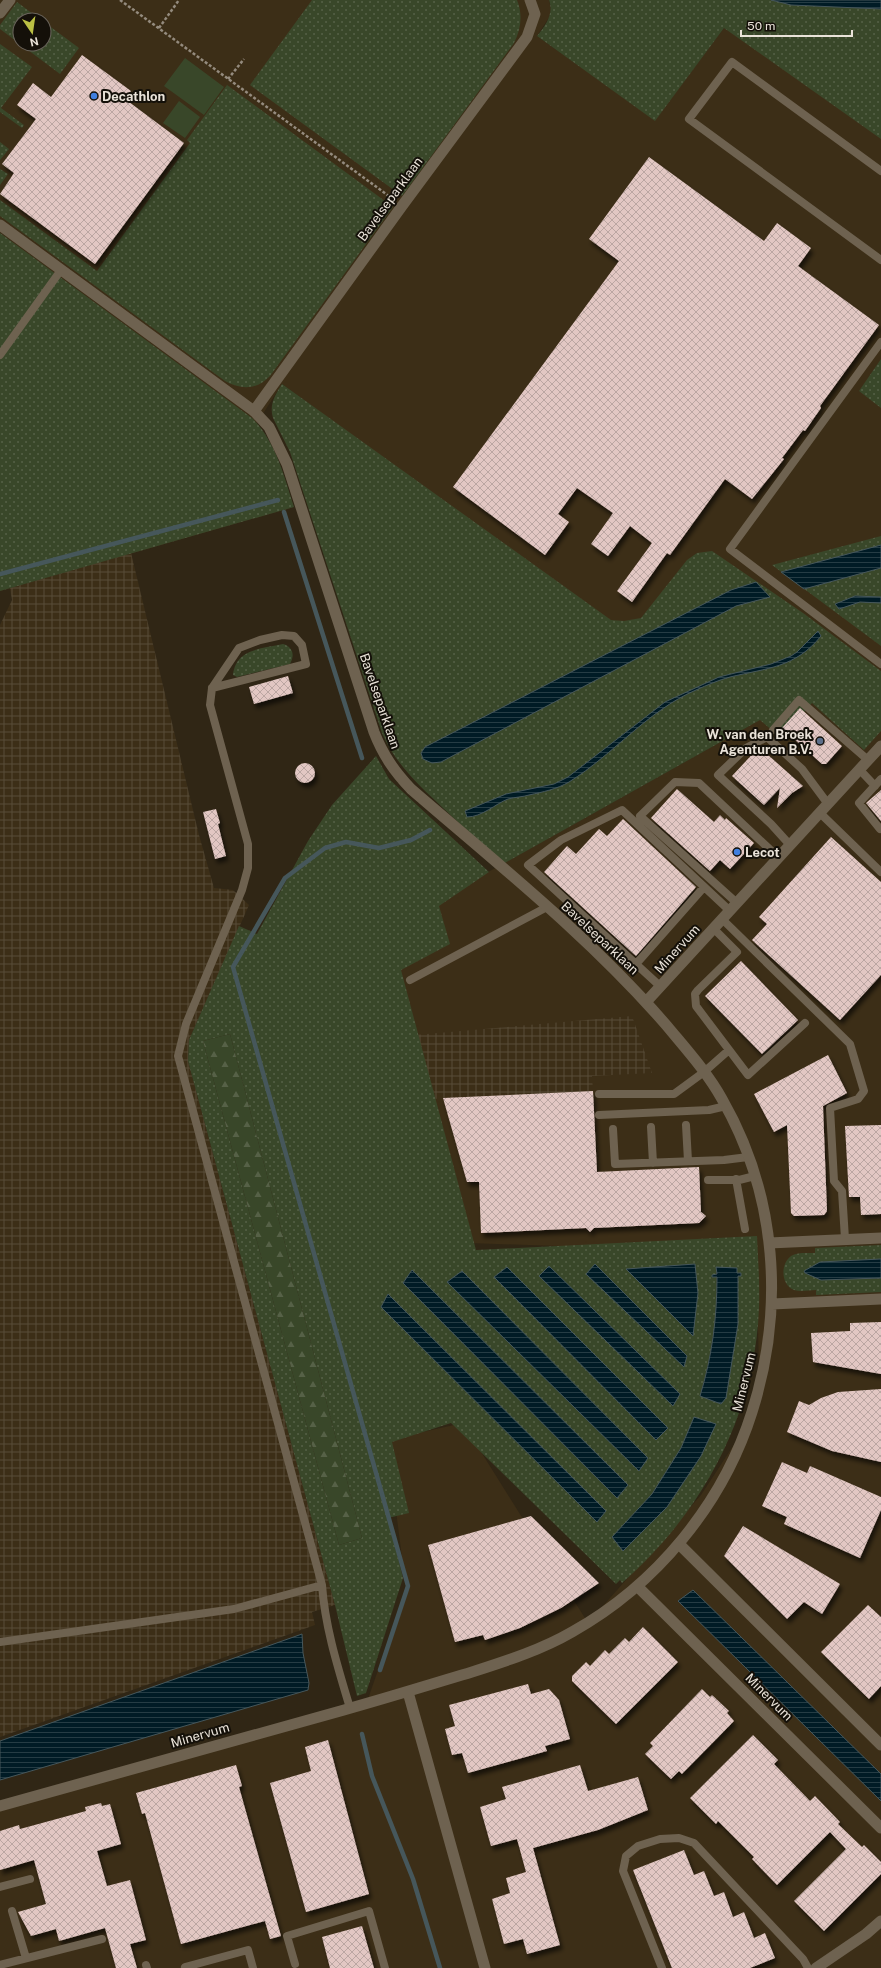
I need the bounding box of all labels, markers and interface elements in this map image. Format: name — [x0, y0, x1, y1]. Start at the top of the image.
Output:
north arrow — [12, 12, 52, 52]
scale bar — [741, 12, 852, 38]
text: 50 m — [747, 19, 775, 33]
text: N — [29, 35, 40, 49]
place label: Decathlon — [102, 89, 165, 104]
marker: Decathlon — [89, 91, 99, 101]
street label: Bavelseparklaan — [355, 154, 425, 244]
street label: Bavelseparklaan — [357, 651, 403, 751]
place label: W. van den Broek Agenturen B.V. — [706, 727, 812, 757]
marker: W. van den Broek Agenturen B.V. — [815, 736, 825, 746]
place label: Lecot — [745, 845, 780, 860]
marker: Lecot — [732, 847, 742, 857]
street label: Bavelseparklaan — [558, 898, 642, 978]
street label: Minervum — [651, 922, 703, 976]
street label: Minervum — [729, 1351, 759, 1413]
street label: Minervum — [742, 1670, 796, 1724]
street label: Minervum — [169, 1719, 231, 1751]

